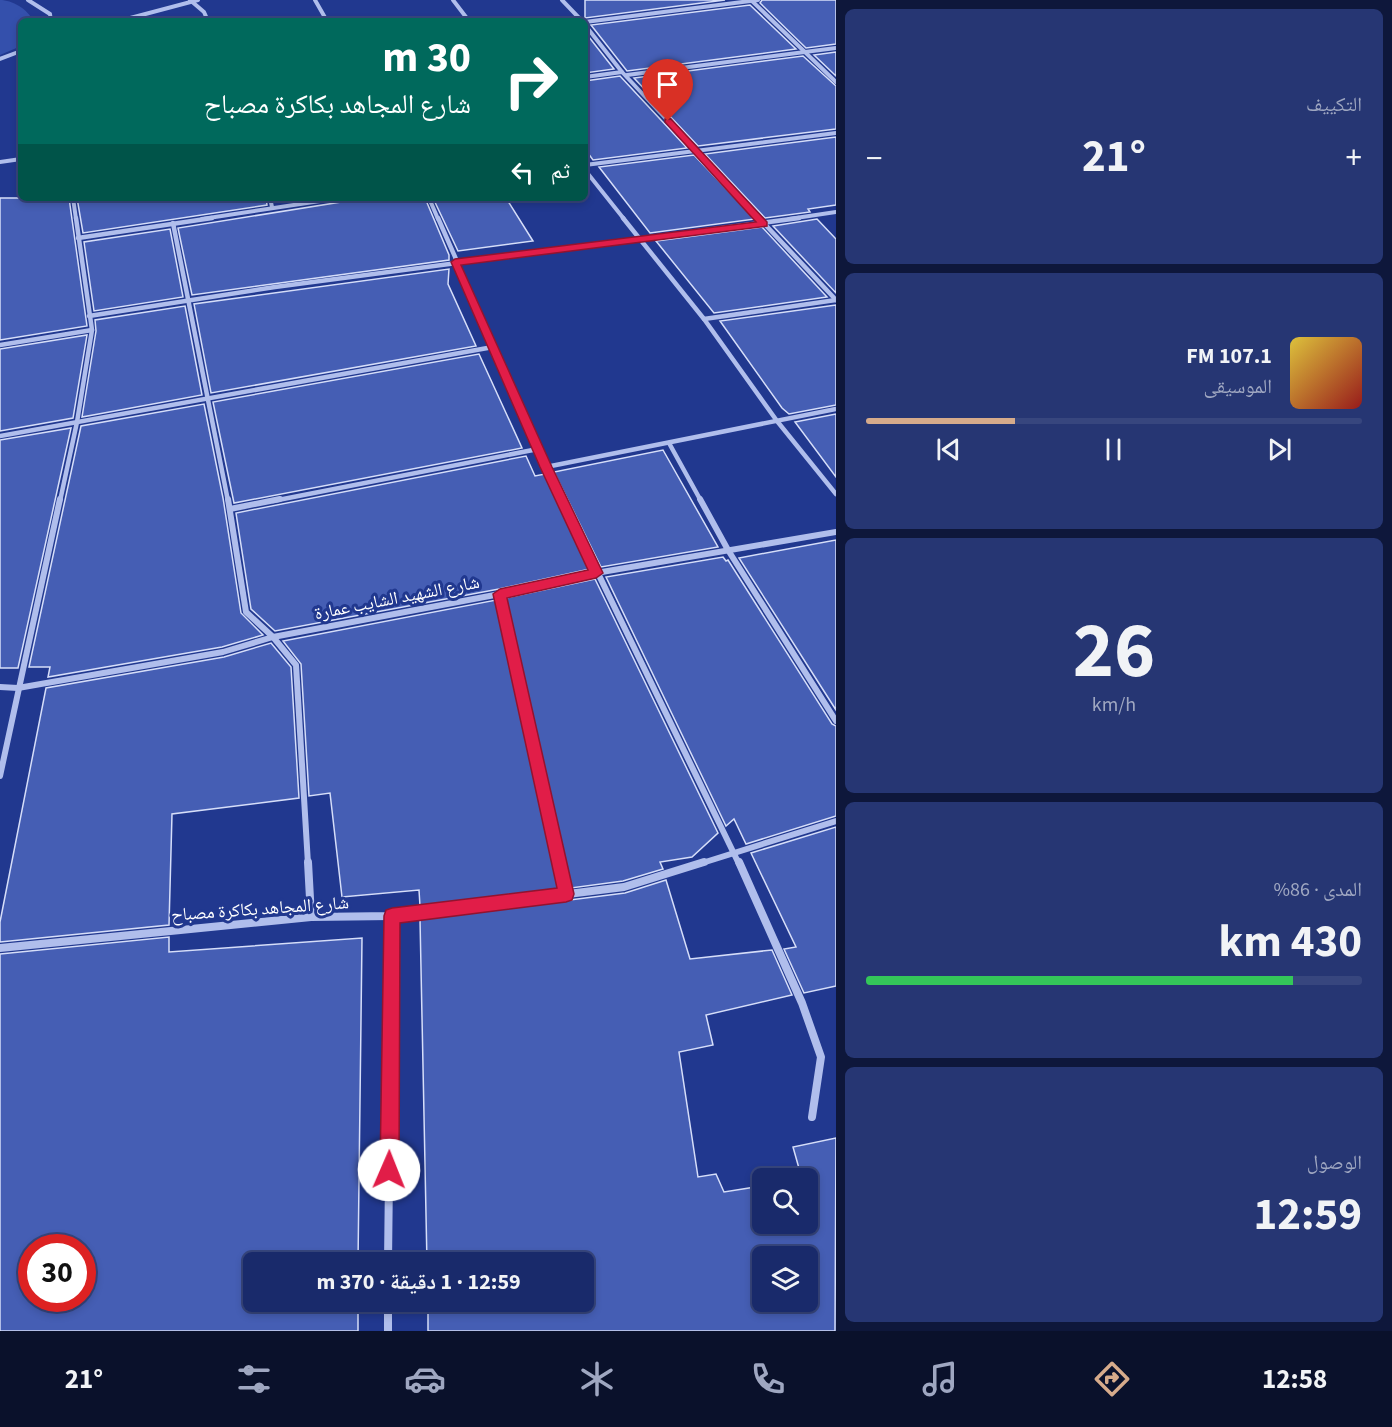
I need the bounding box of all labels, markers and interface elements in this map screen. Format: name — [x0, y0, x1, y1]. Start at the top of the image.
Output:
text: 30 m — [382, 28, 471, 88]
icon: right — [492, 42, 570, 120]
pin — [642, 59, 693, 121]
icon: arrive — [651, 68, 684, 101]
text: شارع المجاهد بكاكرة مصباح — [204, 85, 471, 124]
text: التكييف — [1306, 91, 1362, 119]
text: 21° — [1082, 125, 1146, 189]
text: − — [866, 135, 882, 182]
text: + — [1346, 135, 1362, 182]
text: ثم — [551, 155, 570, 187]
icon: left — [506, 156, 539, 189]
text: 107.1 FM — [1186, 340, 1272, 372]
text: الموسيقى — [1204, 373, 1272, 401]
icon: previous — [932, 433, 965, 466]
icon: pause — [1097, 433, 1130, 466]
icon: next — [1263, 433, 1296, 466]
street label: شارع الشهيد الشايب عمارة — [312, 570, 482, 626]
text: 26 — [1073, 596, 1155, 707]
text: km/h — [1092, 691, 1136, 719]
text: المدى · 86% — [1274, 876, 1362, 904]
street label: شارع المجاهد بكاكرة مصباح — [170, 890, 350, 928]
text: 430 km — [1218, 910, 1362, 974]
position arrow — [357, 1138, 421, 1202]
text: الوصول — [1307, 1149, 1362, 1177]
map controls — [752, 1168, 818, 1312]
button: search — [752, 1168, 818, 1234]
text: 12:59 — [1253, 1183, 1362, 1247]
speed limit sign: 30 — [18, 1234, 96, 1312]
button: layers — [752, 1246, 818, 1312]
text: 12:59 · 1 دقيقة · 370 m — [316, 1266, 521, 1298]
icon: filters — [233, 1358, 275, 1400]
icon: car — [404, 1358, 446, 1400]
icon: climate — [576, 1358, 618, 1400]
icon: phone — [747, 1358, 789, 1400]
icon: music — [919, 1358, 961, 1400]
icon: directions — [1091, 1358, 1133, 1400]
text: 21° — [65, 1360, 103, 1399]
text: 12:58 — [1262, 1360, 1327, 1399]

